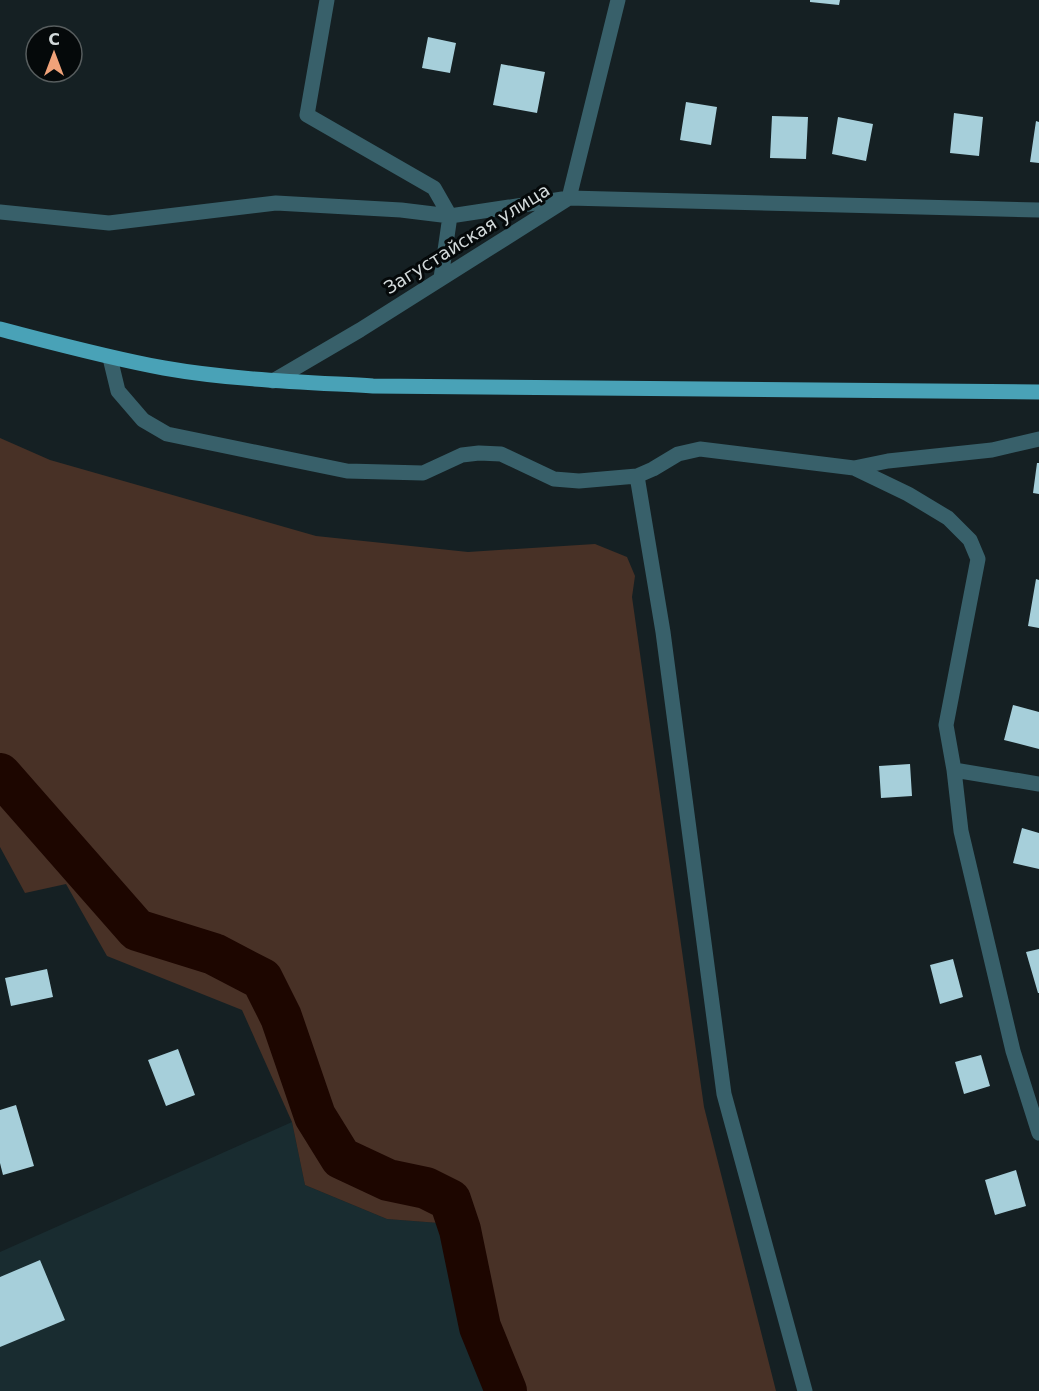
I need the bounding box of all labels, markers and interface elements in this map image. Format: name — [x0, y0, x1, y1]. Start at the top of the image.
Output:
north arrow — [24, 24, 84, 84]
text: С — [48, 30, 60, 49]
street label: Загустайская улица — [380, 179, 553, 298]

